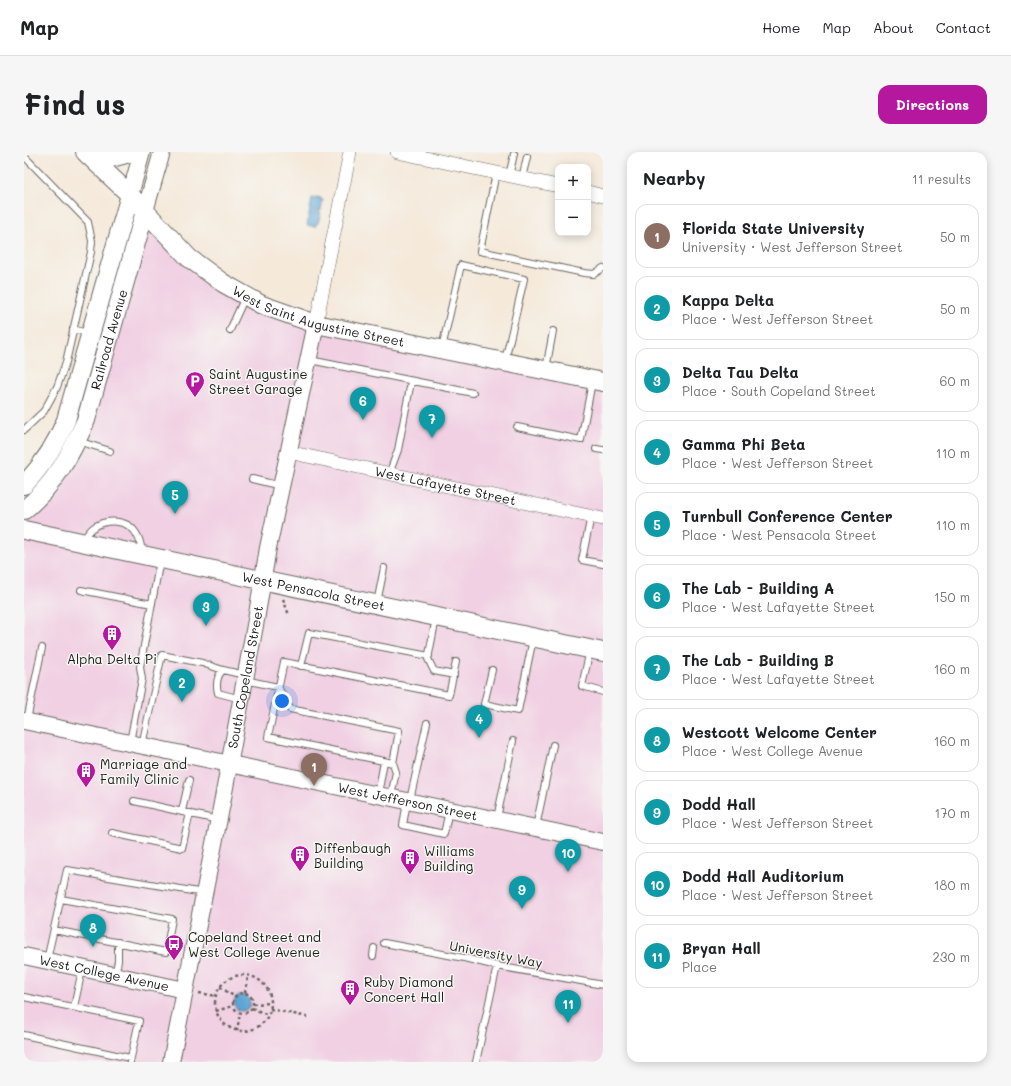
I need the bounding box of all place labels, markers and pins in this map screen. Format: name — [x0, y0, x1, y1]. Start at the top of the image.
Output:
place label: Saint Augustine Street Garage — [209, 365, 308, 397]
parking icon: Saint Augustine Street Garage — [184, 370, 206, 398]
pin: 6 — [350, 387, 376, 420]
pin: 7 — [419, 405, 445, 438]
pin: 5 — [162, 481, 188, 514]
pin: 3 — [193, 593, 219, 626]
building icon: Alpha Delta Pi — [101, 623, 123, 651]
place label: Alpha Delta Pi — [67, 650, 157, 667]
pin: 2 — [169, 669, 195, 702]
pin: 4 — [466, 705, 492, 738]
pin: 1 — [301, 753, 327, 786]
place label: Marriage and Family Clinic — [100, 755, 187, 787]
building icon: Marriage and Family Clinic — [75, 760, 97, 788]
place label: Diffenbaugh Building — [314, 839, 391, 871]
pin: 10 — [555, 839, 581, 872]
place label: Williams Building — [424, 842, 475, 874]
building icon: Diffenbaugh Building — [289, 844, 311, 872]
building icon: Williams Building — [399, 847, 421, 875]
pin: 9 — [509, 876, 535, 909]
pin: 8 — [80, 914, 106, 947]
place label: Copeland Street and West College Avenue — [188, 928, 321, 960]
bus stop icon: Copeland Street and West College Avenue — [163, 933, 185, 961]
place label: Ruby Diamond Concert Hall — [364, 973, 453, 1005]
building icon: Ruby Diamond Concert Hall — [339, 978, 361, 1006]
pin: 11 — [555, 990, 581, 1023]

